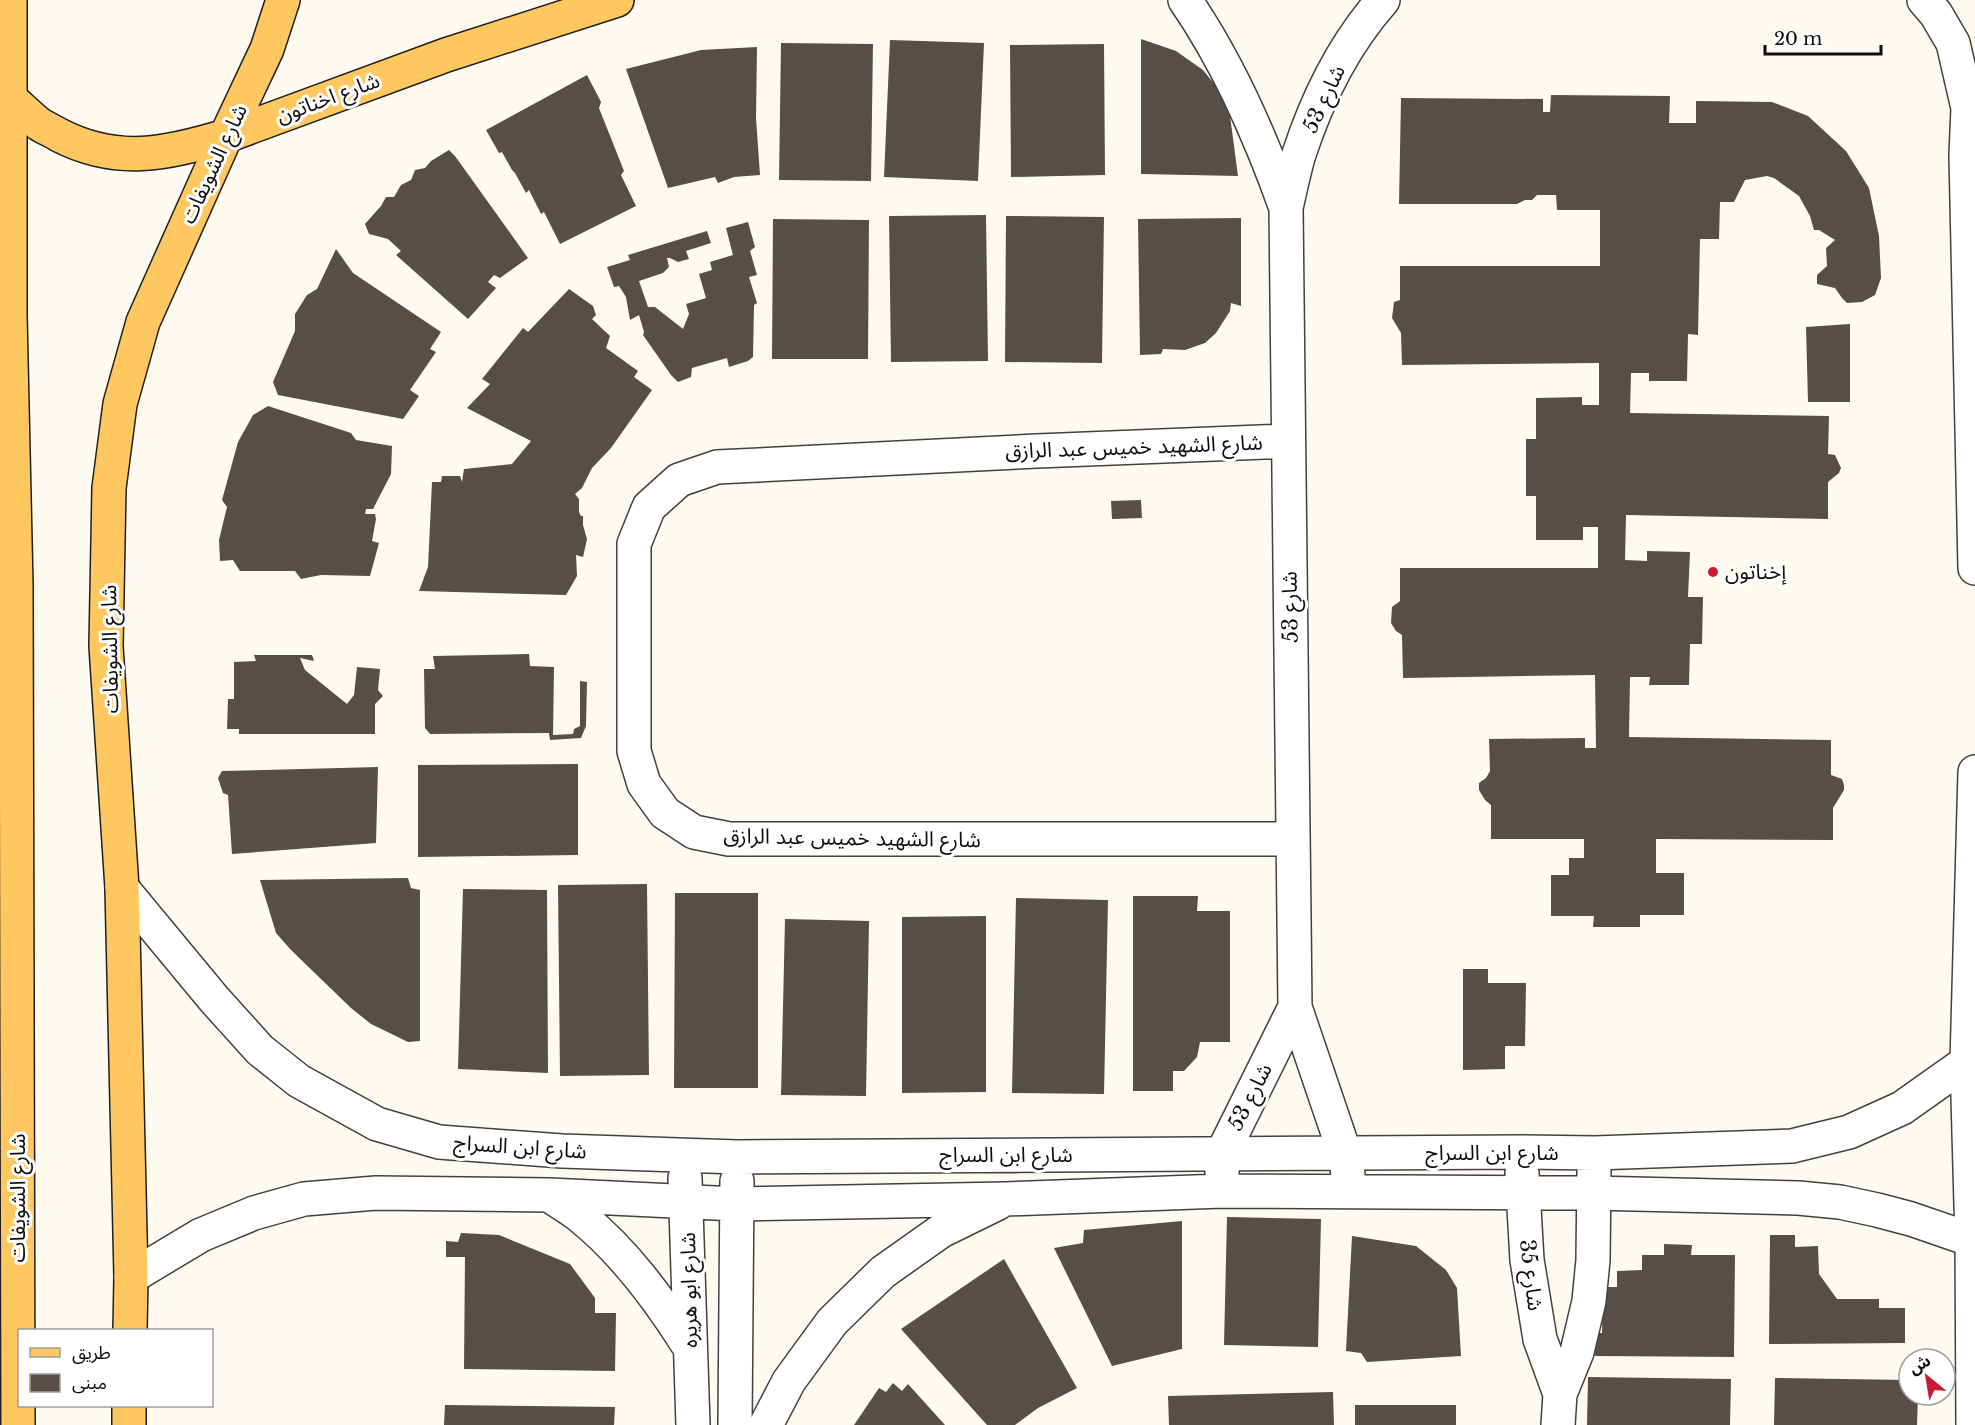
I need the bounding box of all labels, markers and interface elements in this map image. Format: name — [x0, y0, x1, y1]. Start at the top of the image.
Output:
scale bar — [1765, 18, 1880, 56]
text: 20 m — [1774, 28, 1822, 50]
street label: شارع 53 — [1297, 61, 1353, 138]
street label: شارع اخناتون — [273, 67, 384, 131]
street label: شارع الشويفات — [175, 100, 255, 229]
street label: شارع الشهيد خميس عبد الرازق — [1005, 430, 1263, 466]
place label: إخناتون — [1725, 559, 1787, 585]
marker: إخناتون — [1706, 565, 1720, 579]
street label: شارع 53 — [1276, 571, 1306, 643]
street label: شارع الشويفات — [96, 584, 126, 714]
street label: شارع الشهيد خميس عبد الرازق — [723, 823, 981, 855]
street label: شارع 53 — [1222, 1059, 1280, 1136]
street label: شارع ابن السراج — [452, 1129, 587, 1167]
street label: شارع الشويفات — [5, 1134, 33, 1262]
street label: شارع ابن السراج — [1425, 1140, 1559, 1168]
street label: شارع ابن السراج — [939, 1142, 1073, 1170]
street label: شارع ابو هريره — [675, 1232, 705, 1348]
street label: شارع 35 — [1512, 1238, 1548, 1312]
legend — [18, 1329, 213, 1407]
text: طريق — [72, 1342, 111, 1364]
north arrow — [1897, 1347, 1957, 1407]
text: ش — [1905, 1350, 1934, 1378]
text: مبنى — [72, 1372, 107, 1394]

